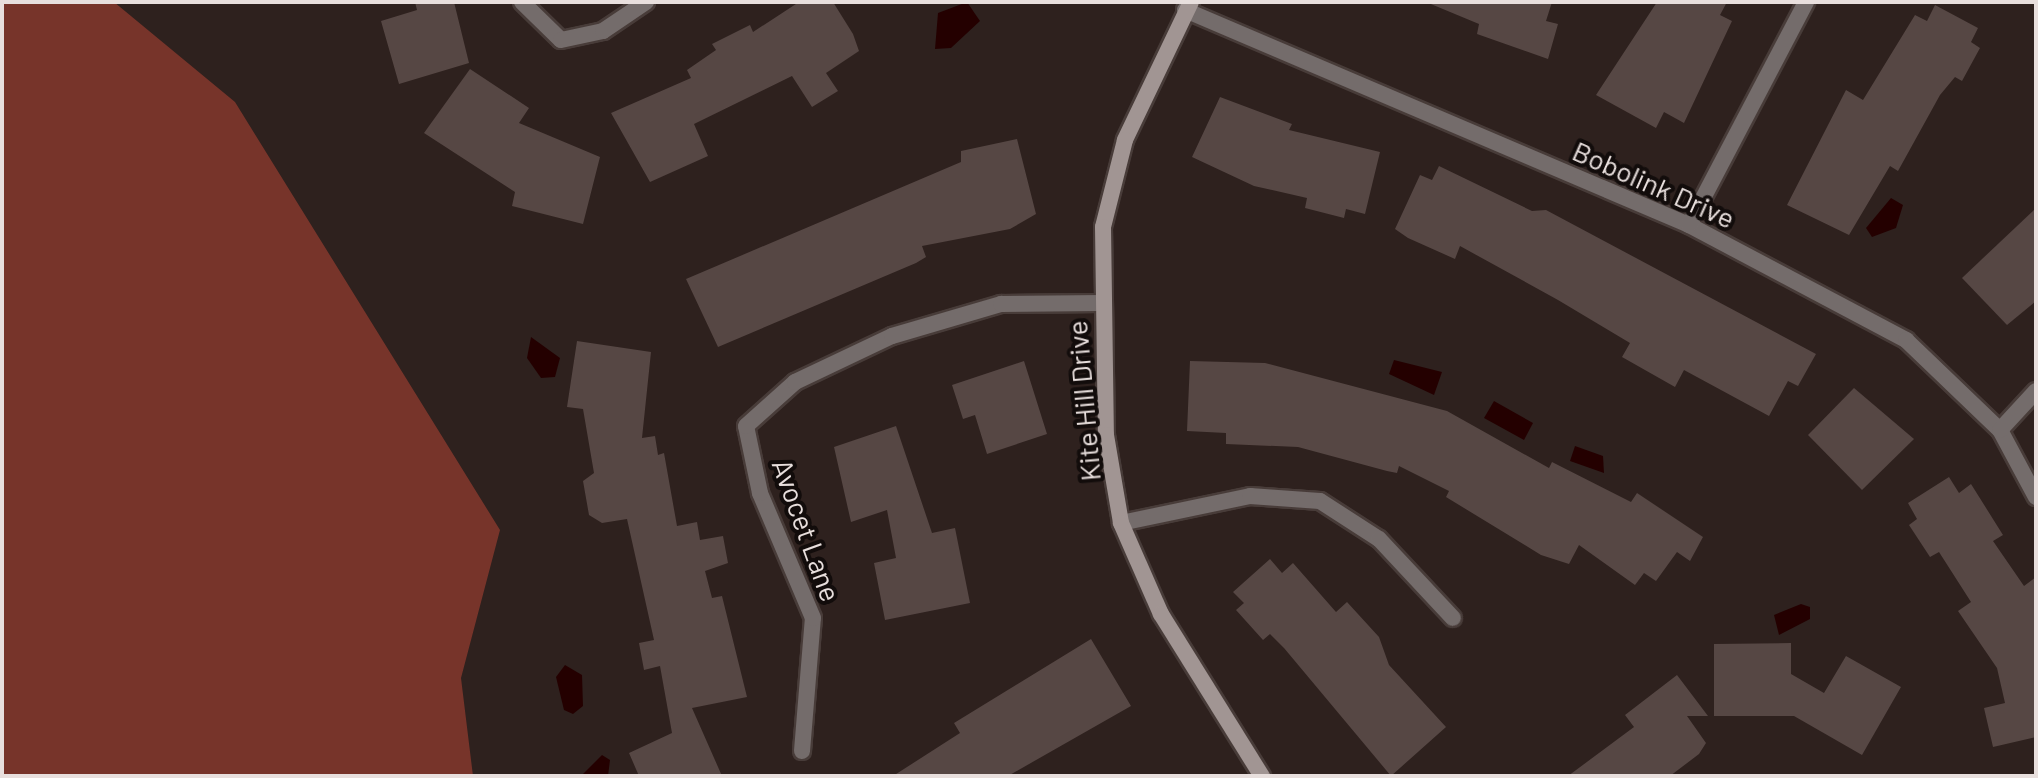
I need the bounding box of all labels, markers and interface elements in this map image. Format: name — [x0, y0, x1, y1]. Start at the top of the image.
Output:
street label: Bobolink Drive — [1568, 133, 1740, 235]
street label: Kite Hill Drive — [1059, 319, 1107, 483]
street label: Avocet Lane — [766, 454, 848, 606]

